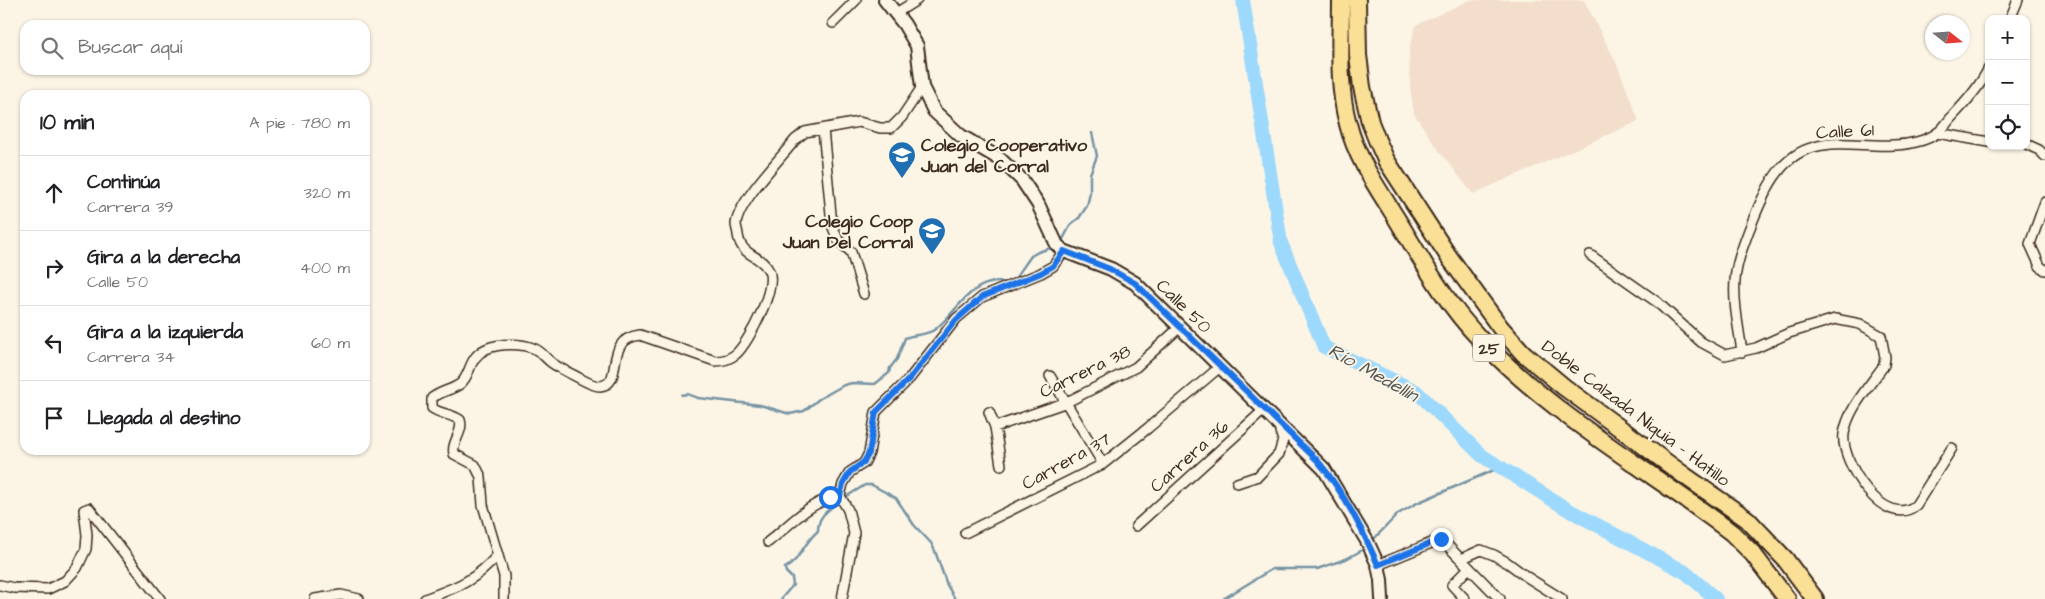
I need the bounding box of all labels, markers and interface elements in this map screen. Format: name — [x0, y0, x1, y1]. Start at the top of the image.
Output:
north arrow — [1925, 15, 1970, 60]
map controls — [1985, 15, 2030, 150]
button: + — [1985, 15, 2030, 60]
search box — [20, 20, 370, 75]
icon: search — [38, 34, 66, 62]
text: Buscar aquí — [78, 34, 182, 61]
button: − — [1985, 60, 2030, 105]
button: locate — [1985, 105, 2030, 150]
text: 10 min — [40, 108, 94, 137]
text: A pie · 780 m — [249, 112, 350, 134]
street label: Calle 61 — [1815, 117, 1875, 146]
place label: Colegio Cooperativo Juan del Corral — [920, 133, 1088, 179]
school or university icon: Colegio Cooperativo Juan del Corral — [887, 140, 917, 179]
text: Continúa — [87, 169, 160, 196]
icon: ahead — [40, 179, 68, 207]
text: 320 m — [304, 182, 350, 204]
text: Carrera 39 — [87, 196, 173, 218]
place label: Colegio Coop Juan Del Corral — [782, 209, 913, 255]
school or university icon: Colegio Coop Juan Del Corral — [917, 216, 947, 255]
text: Gira a la derecha — [87, 244, 240, 271]
icon: right — [40, 254, 68, 282]
text: 400 m — [300, 257, 350, 279]
text: Calle 50 — [87, 271, 148, 293]
street label: Calle 50 — [1150, 274, 1217, 339]
text: Gira a la izquierda — [87, 319, 243, 346]
icon: left — [40, 329, 68, 357]
text: 60 m — [311, 332, 350, 354]
road number: 25 — [1473, 334, 1505, 362]
street label: Doble Calzada Niquia - Hatillo — [1536, 334, 1735, 493]
water label: Río Medellín — [1323, 337, 1424, 410]
street label: Carrera 38 — [1035, 338, 1135, 404]
text: Carrera 34 — [87, 346, 175, 368]
icon: arrive — [40, 404, 68, 432]
text: Llegada al destino — [87, 405, 240, 432]
street label: Carrera 36 — [1144, 414, 1234, 499]
street label: Carrera 37 — [1017, 427, 1115, 496]
route start — [819, 486, 842, 509]
route end — [1430, 528, 1453, 551]

